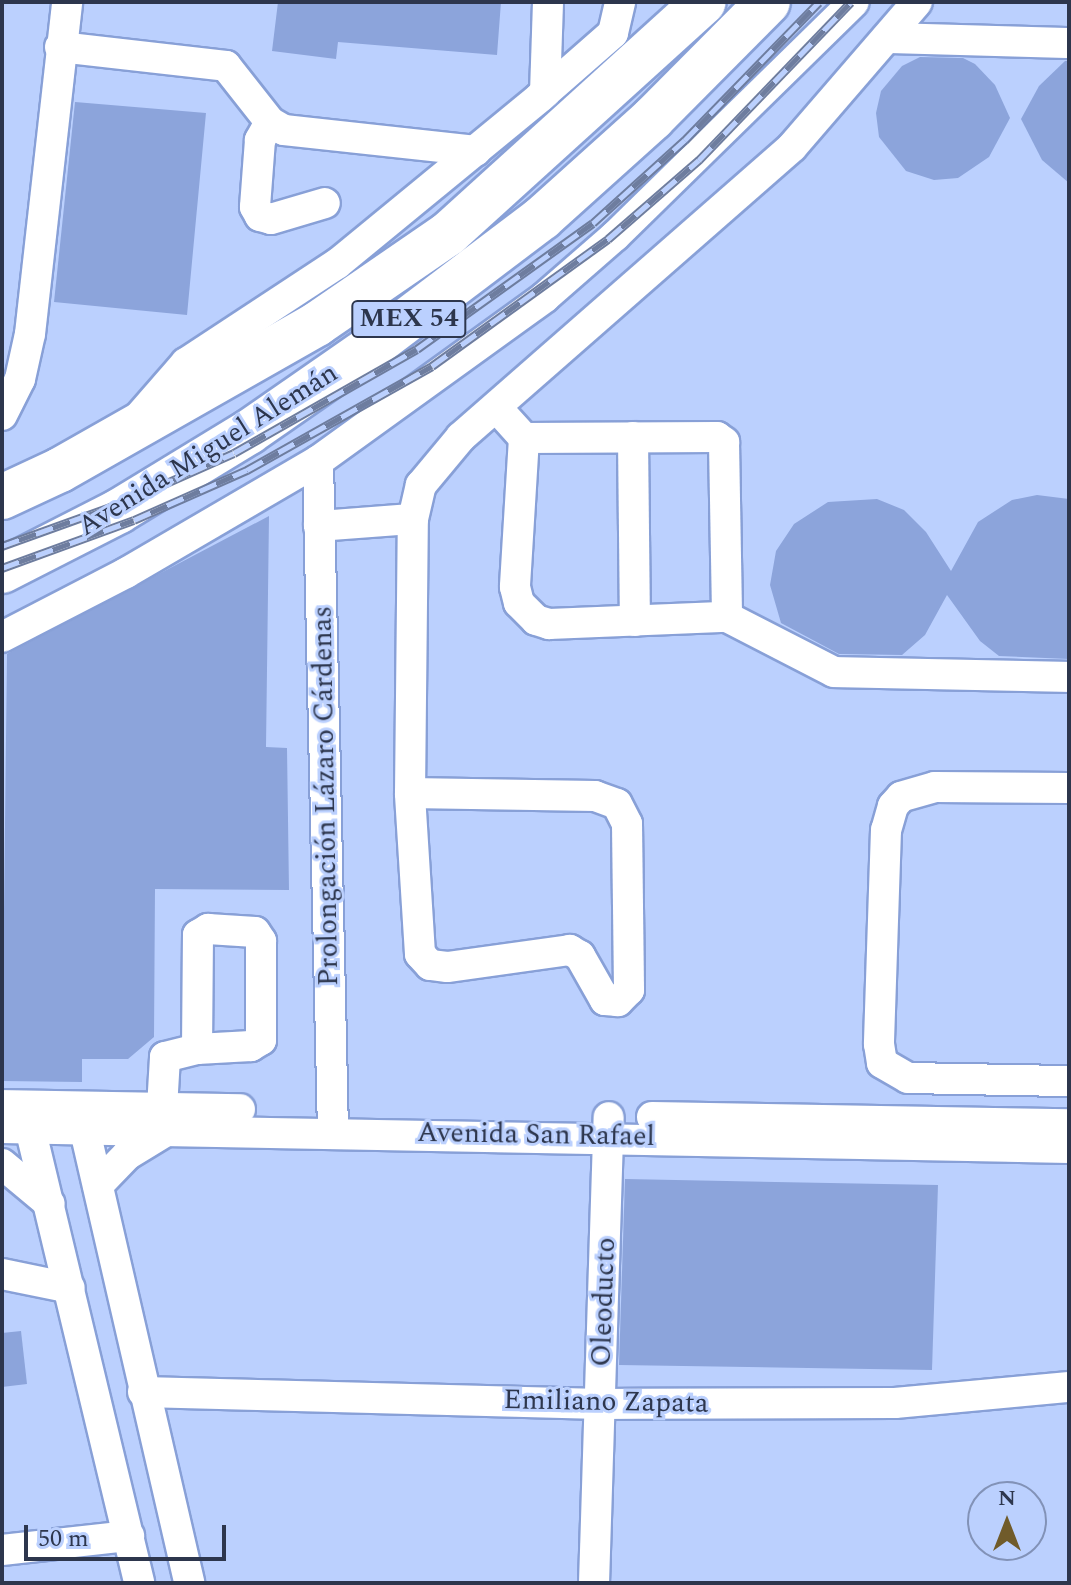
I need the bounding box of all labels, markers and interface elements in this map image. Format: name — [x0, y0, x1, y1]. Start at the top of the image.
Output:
road number: MEX 54 — [351, 297, 467, 341]
street label: Avenida Miguel Alemán — [72, 356, 344, 544]
street label: Prolongación Lázaro Cárdenas — [306, 606, 346, 986]
street label: Avenida San Rafael — [417, 1116, 655, 1154]
street label: Oleoducto — [585, 1237, 623, 1367]
street label: Emiliano Zapata — [503, 1383, 709, 1421]
north arrow — [967, 1481, 1047, 1561]
text: N — [998, 1482, 1016, 1515]
scale bar — [28, 1509, 230, 1559]
text: 50 m — [38, 1521, 89, 1557]

